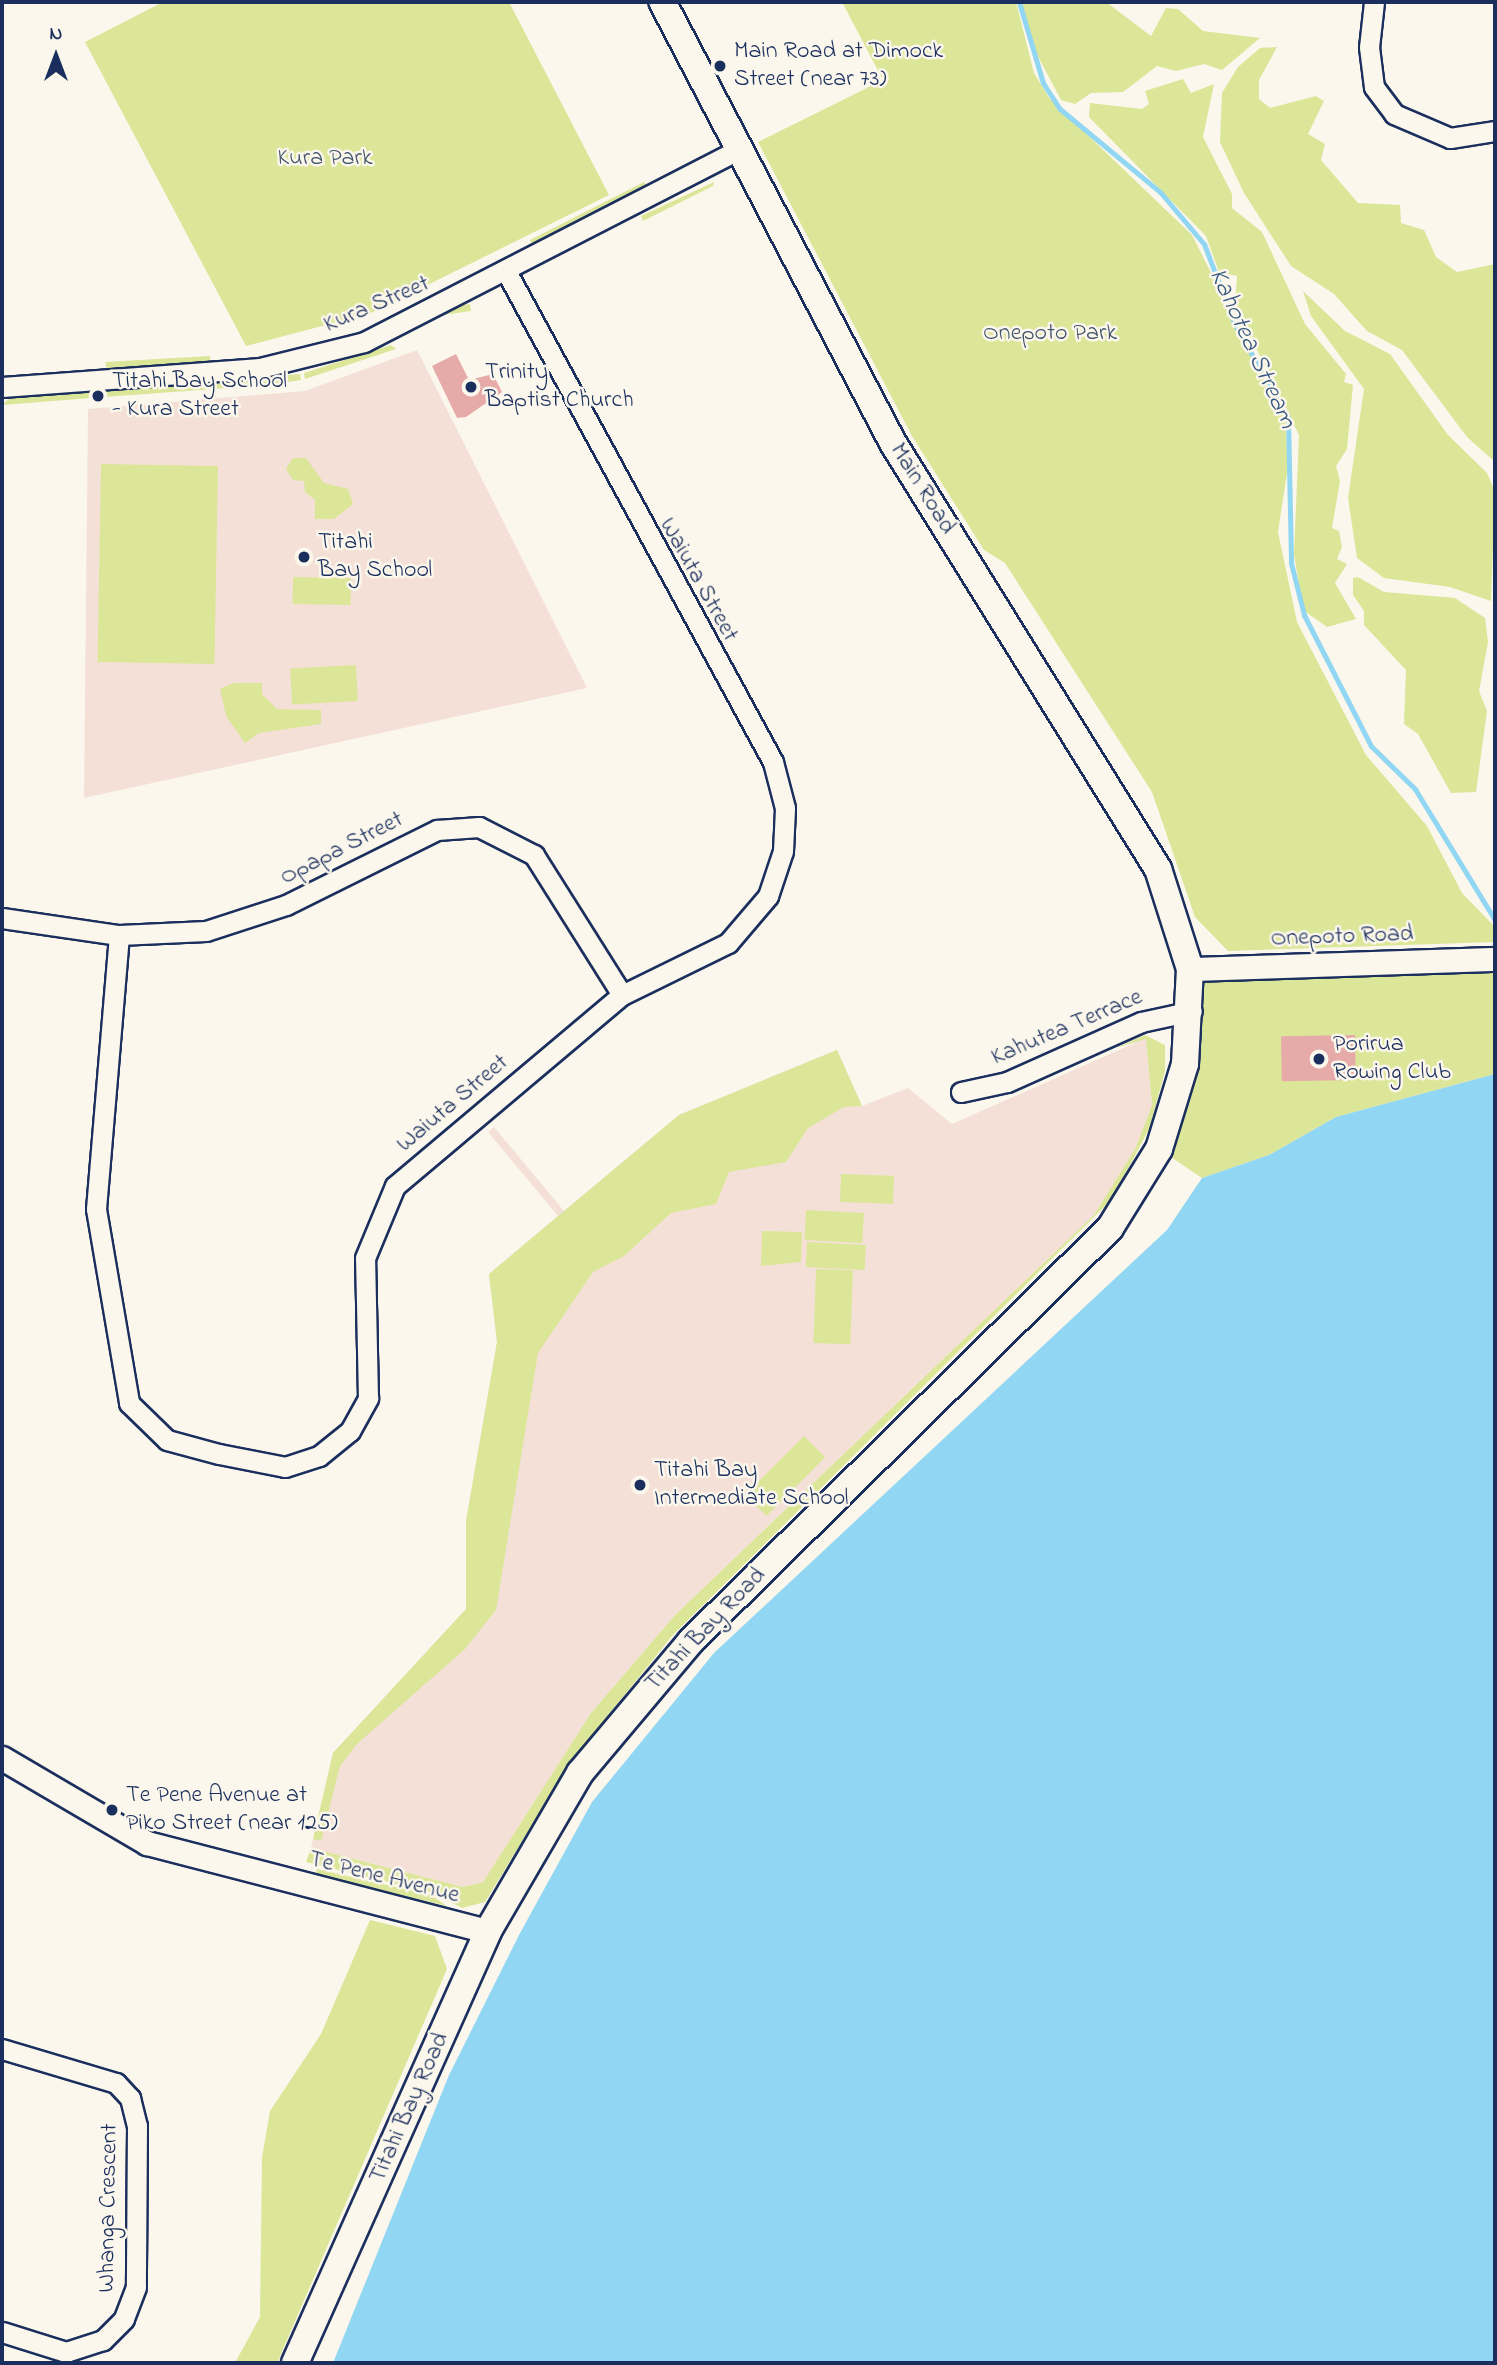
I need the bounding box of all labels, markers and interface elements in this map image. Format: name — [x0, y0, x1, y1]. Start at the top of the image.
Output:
north arrow — [21, 21, 91, 91]
text: N — [50, 21, 62, 48]
place label: Main Road at Dimock Street (near 73) — [734, 38, 943, 94]
marker: Main Road at Dimock Street (near 73) — [712, 58, 728, 74]
park label: Kura Park — [277, 145, 373, 173]
water label: Kahotea Stream — [1200, 264, 1302, 434]
street label: Kura Street — [320, 270, 434, 340]
park label: Onepoto Park — [983, 320, 1117, 348]
place label: Trinity Baptist Church — [485, 359, 634, 415]
place label: Titahi Bay School - Kura Street — [112, 368, 287, 424]
marker: Trinity Baptist Church — [463, 379, 479, 395]
marker: Titahi Bay School - Kura Street — [90, 388, 106, 404]
street label: Main Road — [883, 438, 961, 540]
street label: Waiuta Street — [652, 513, 744, 647]
place label: Titahi Bay School — [318, 529, 432, 585]
marker: Titahi Bay School — [296, 549, 312, 565]
street label: Opapa Street — [276, 806, 408, 892]
street label: Onepoto Road — [1270, 920, 1414, 954]
street label: Kahutea Terrace — [987, 983, 1147, 1073]
place label: Porirua Rowing Club — [1333, 1031, 1451, 1087]
street label: Waiuta Street — [391, 1049, 515, 1159]
marker: Porirua Rowing Club — [1311, 1051, 1327, 1067]
place label: Titahi Bay Intermediate School — [654, 1457, 848, 1513]
marker: Titahi Bay Intermediate School — [632, 1477, 648, 1493]
street label: Titahi Bay Road — [640, 1562, 772, 1698]
place label: Te Pene Avenue at Piko Street (near 125) — [126, 1782, 338, 1838]
marker: Te Pene Avenue at Piko Street (near 125) — [104, 1802, 120, 1818]
street label: Te Pene Avenue — [306, 1845, 462, 1911]
street label: Titahi Bay Road — [364, 2028, 456, 2188]
street label: Whanga Crescent — [93, 2123, 125, 2293]

